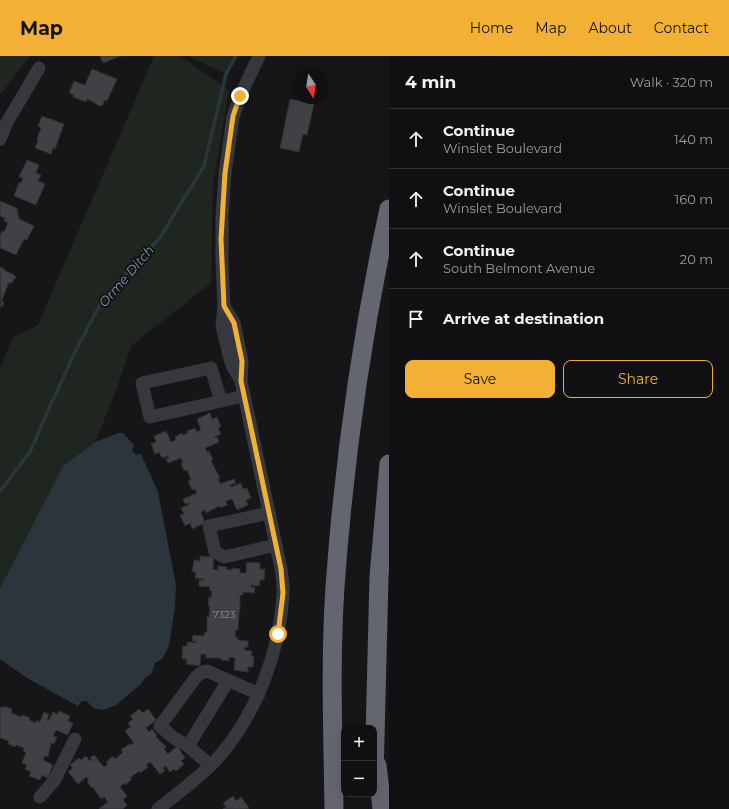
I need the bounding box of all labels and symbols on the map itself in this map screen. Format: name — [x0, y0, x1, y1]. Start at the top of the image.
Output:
north arrow — [293, 68, 329, 104]
route end — [231, 87, 249, 105]
water label: Orme Ditch — [95, 242, 157, 310]
house number: 7323 — [213, 608, 236, 621]
route start — [269, 625, 287, 643]

